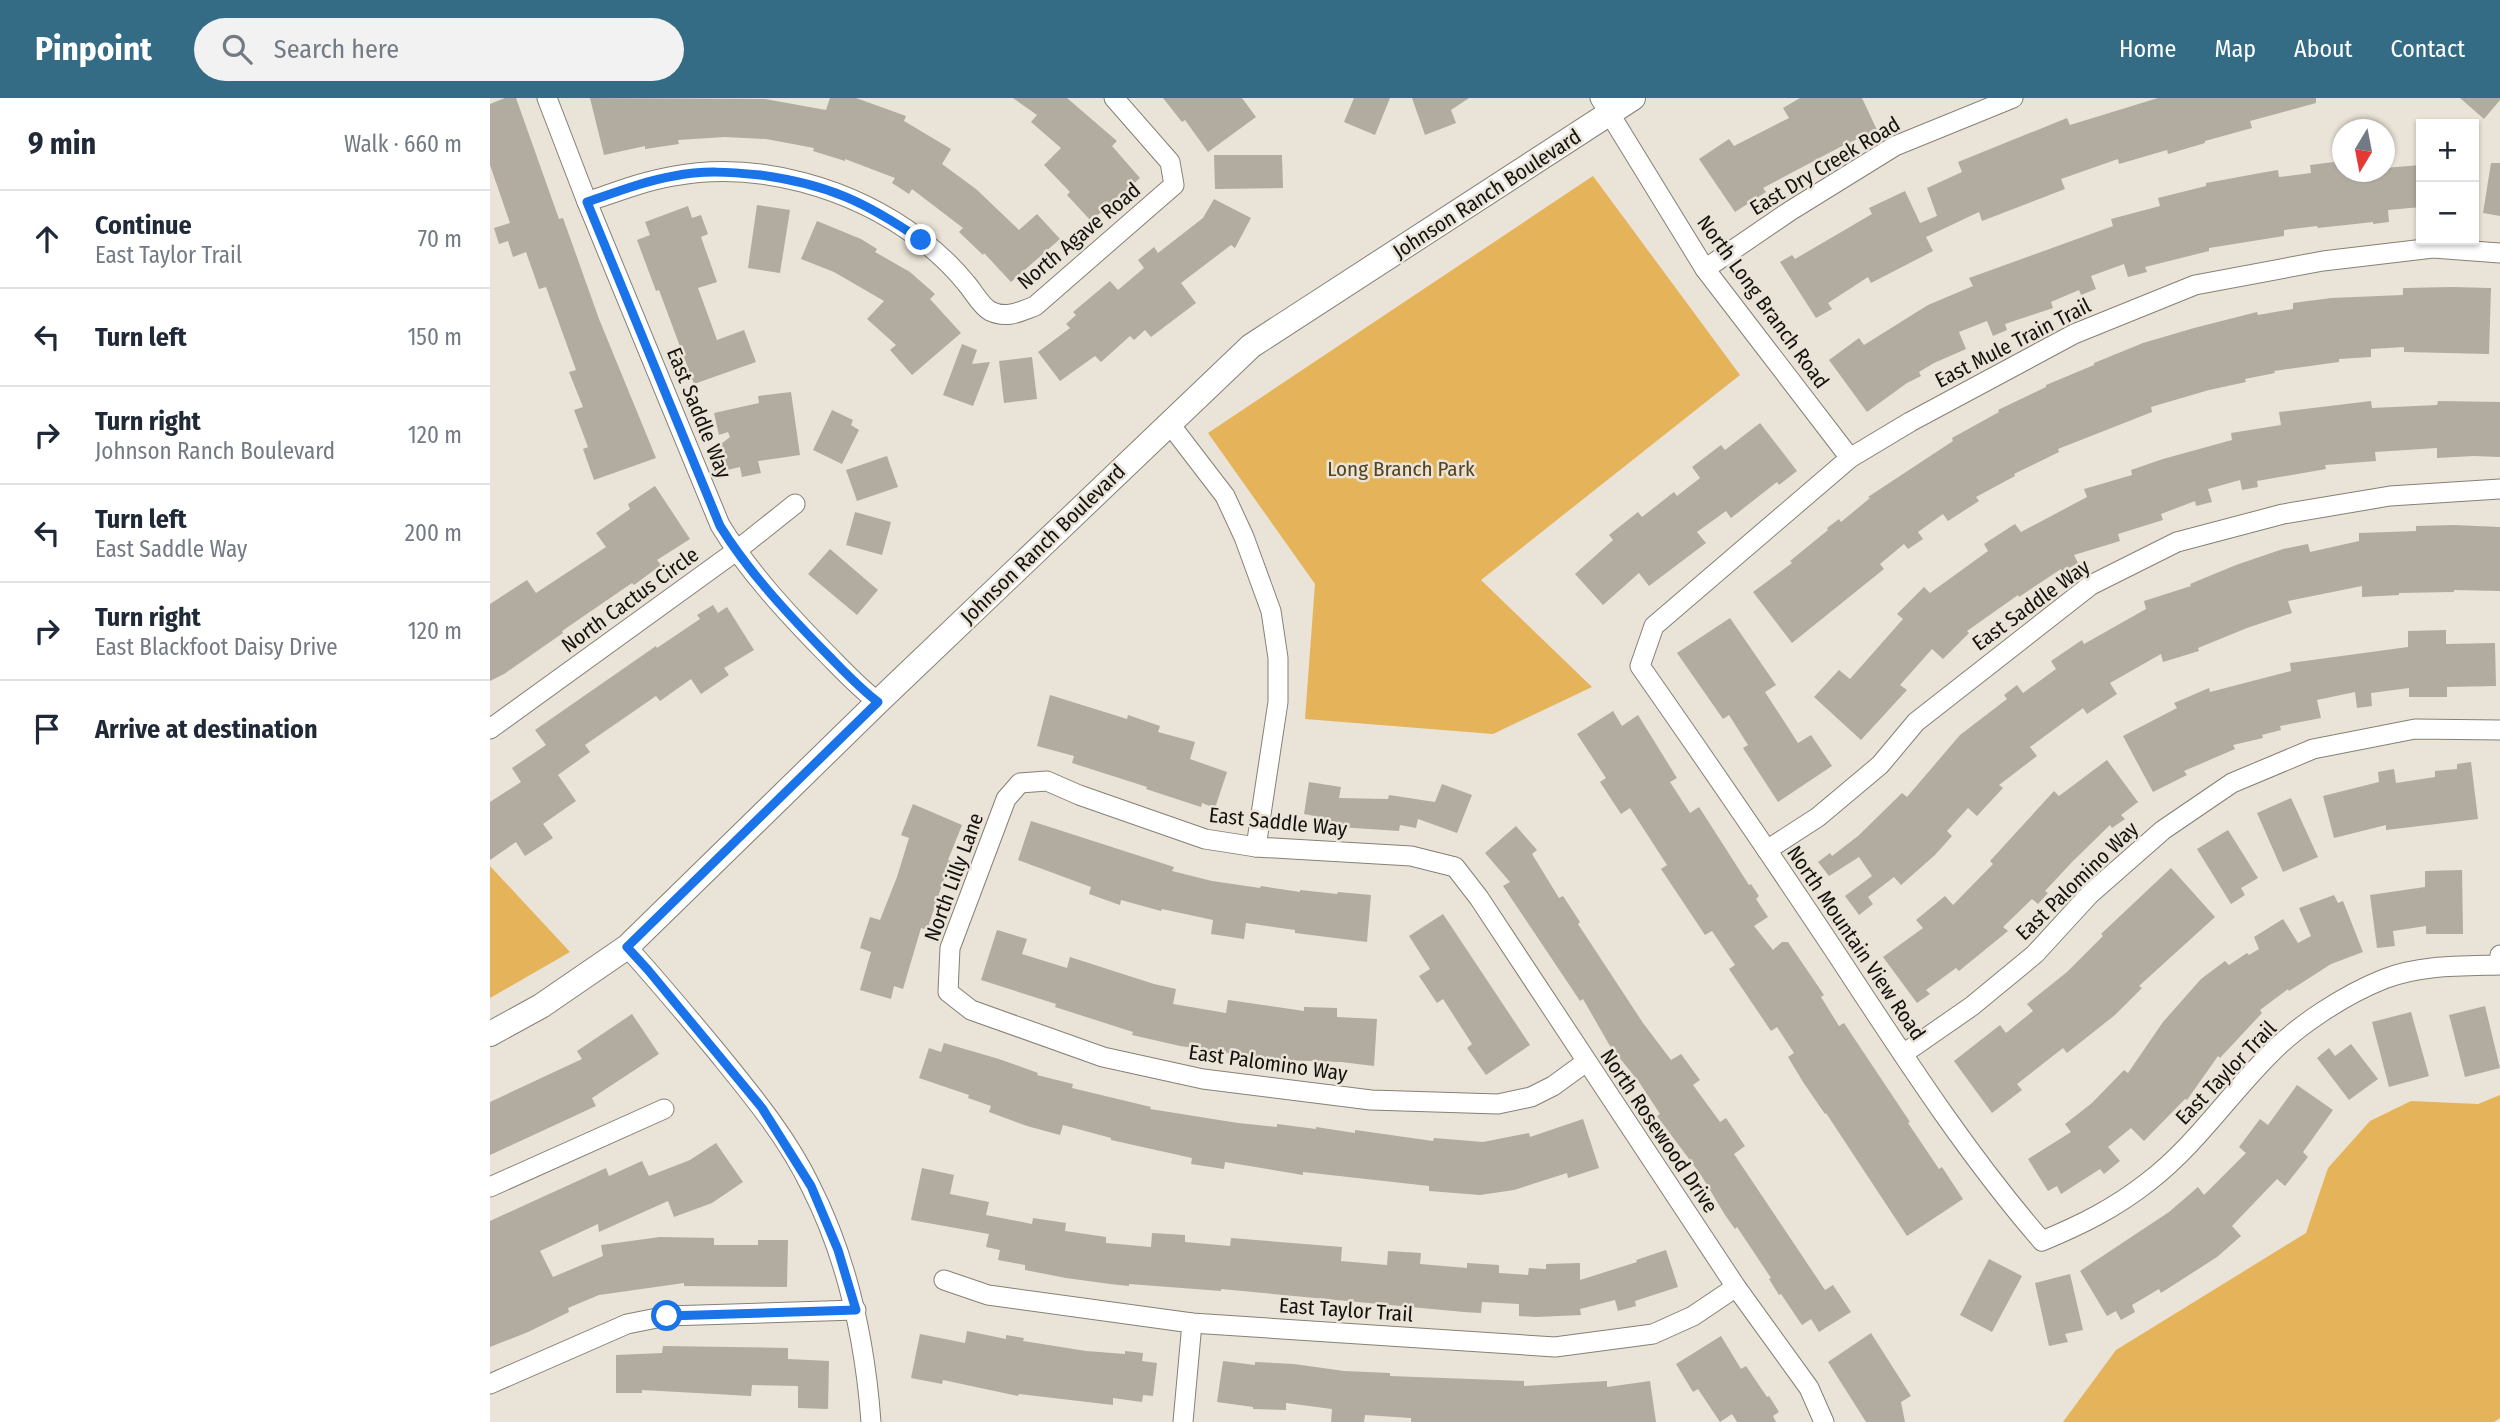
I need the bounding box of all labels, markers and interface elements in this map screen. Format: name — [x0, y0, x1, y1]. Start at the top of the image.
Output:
search box — [194, 18, 684, 81]
text: Pinpoint — [35, 29, 152, 69]
icon: search — [218, 30, 256, 68]
text: Search here — [274, 34, 399, 65]
text: Home — [2119, 35, 2176, 63]
text: Map — [2214, 35, 2256, 63]
text: About — [2294, 35, 2352, 63]
text: Contact — [2390, 35, 2465, 63]
street label: East Dry Creek Road — [1745, 111, 1905, 221]
north arrow — [2332, 119, 2395, 182]
map controls — [2416, 119, 2479, 245]
button: + — [2416, 119, 2479, 182]
street label: Johnson Ranch Boulevard — [1388, 123, 1586, 265]
text: 9 min — [28, 126, 96, 162]
text: Walk · 660 m — [344, 130, 462, 158]
street label: North Agave Road — [1012, 177, 1146, 295]
button: − — [2416, 182, 2479, 245]
text: Continue — [95, 210, 192, 241]
street label: North Long Branch Road — [1691, 210, 1835, 394]
icon: ahead — [28, 220, 66, 258]
route end — [905, 224, 936, 255]
text: 70 m — [418, 225, 462, 253]
text: East Taylor Trail — [95, 241, 242, 269]
street label: East Mule Train Trail — [1931, 292, 2096, 393]
icon: left — [28, 318, 66, 356]
text: Turn left — [95, 322, 187, 353]
text: 150 m — [407, 323, 462, 351]
street label: East Saddle Way — [661, 344, 737, 483]
text: Turn right — [95, 406, 201, 437]
icon: right — [28, 416, 66, 454]
text: 120 m — [408, 421, 462, 449]
text: Johnson Ranch Boulevard — [95, 437, 335, 465]
park label: Long Branch Park — [1327, 456, 1475, 482]
street label: Johnson Ranch Boulevard — [955, 459, 1131, 629]
text: Turn left — [95, 504, 187, 535]
icon: left — [28, 514, 66, 552]
text: 200 m — [405, 519, 462, 547]
text: East Saddle Way — [95, 535, 247, 563]
street label: North Cactus Circle — [556, 542, 704, 658]
street label: East Saddle Way — [1967, 553, 2095, 656]
text: Turn right — [95, 602, 201, 633]
icon: right — [28, 612, 66, 650]
text: 120 m — [408, 617, 462, 645]
text: East Blackfoot Daisy Drive — [95, 633, 338, 661]
icon: arrive — [28, 710, 66, 748]
text: Arrive at destination — [95, 714, 318, 745]
street label: East Saddle Way — [1208, 802, 1349, 842]
street label: North Lilly Lane — [919, 809, 989, 945]
street label: East Palomino Way — [2010, 816, 2144, 946]
street label: North Mountain View Road — [1781, 841, 1931, 1045]
street label: East Taylor Trail — [2170, 1015, 2282, 1130]
street label: East Palomino Way — [1187, 1039, 1350, 1087]
street label: North Rosewood Drive — [1595, 1044, 1723, 1218]
street label: East Taylor Trail — [1278, 1292, 1414, 1328]
route start — [651, 1300, 682, 1331]

